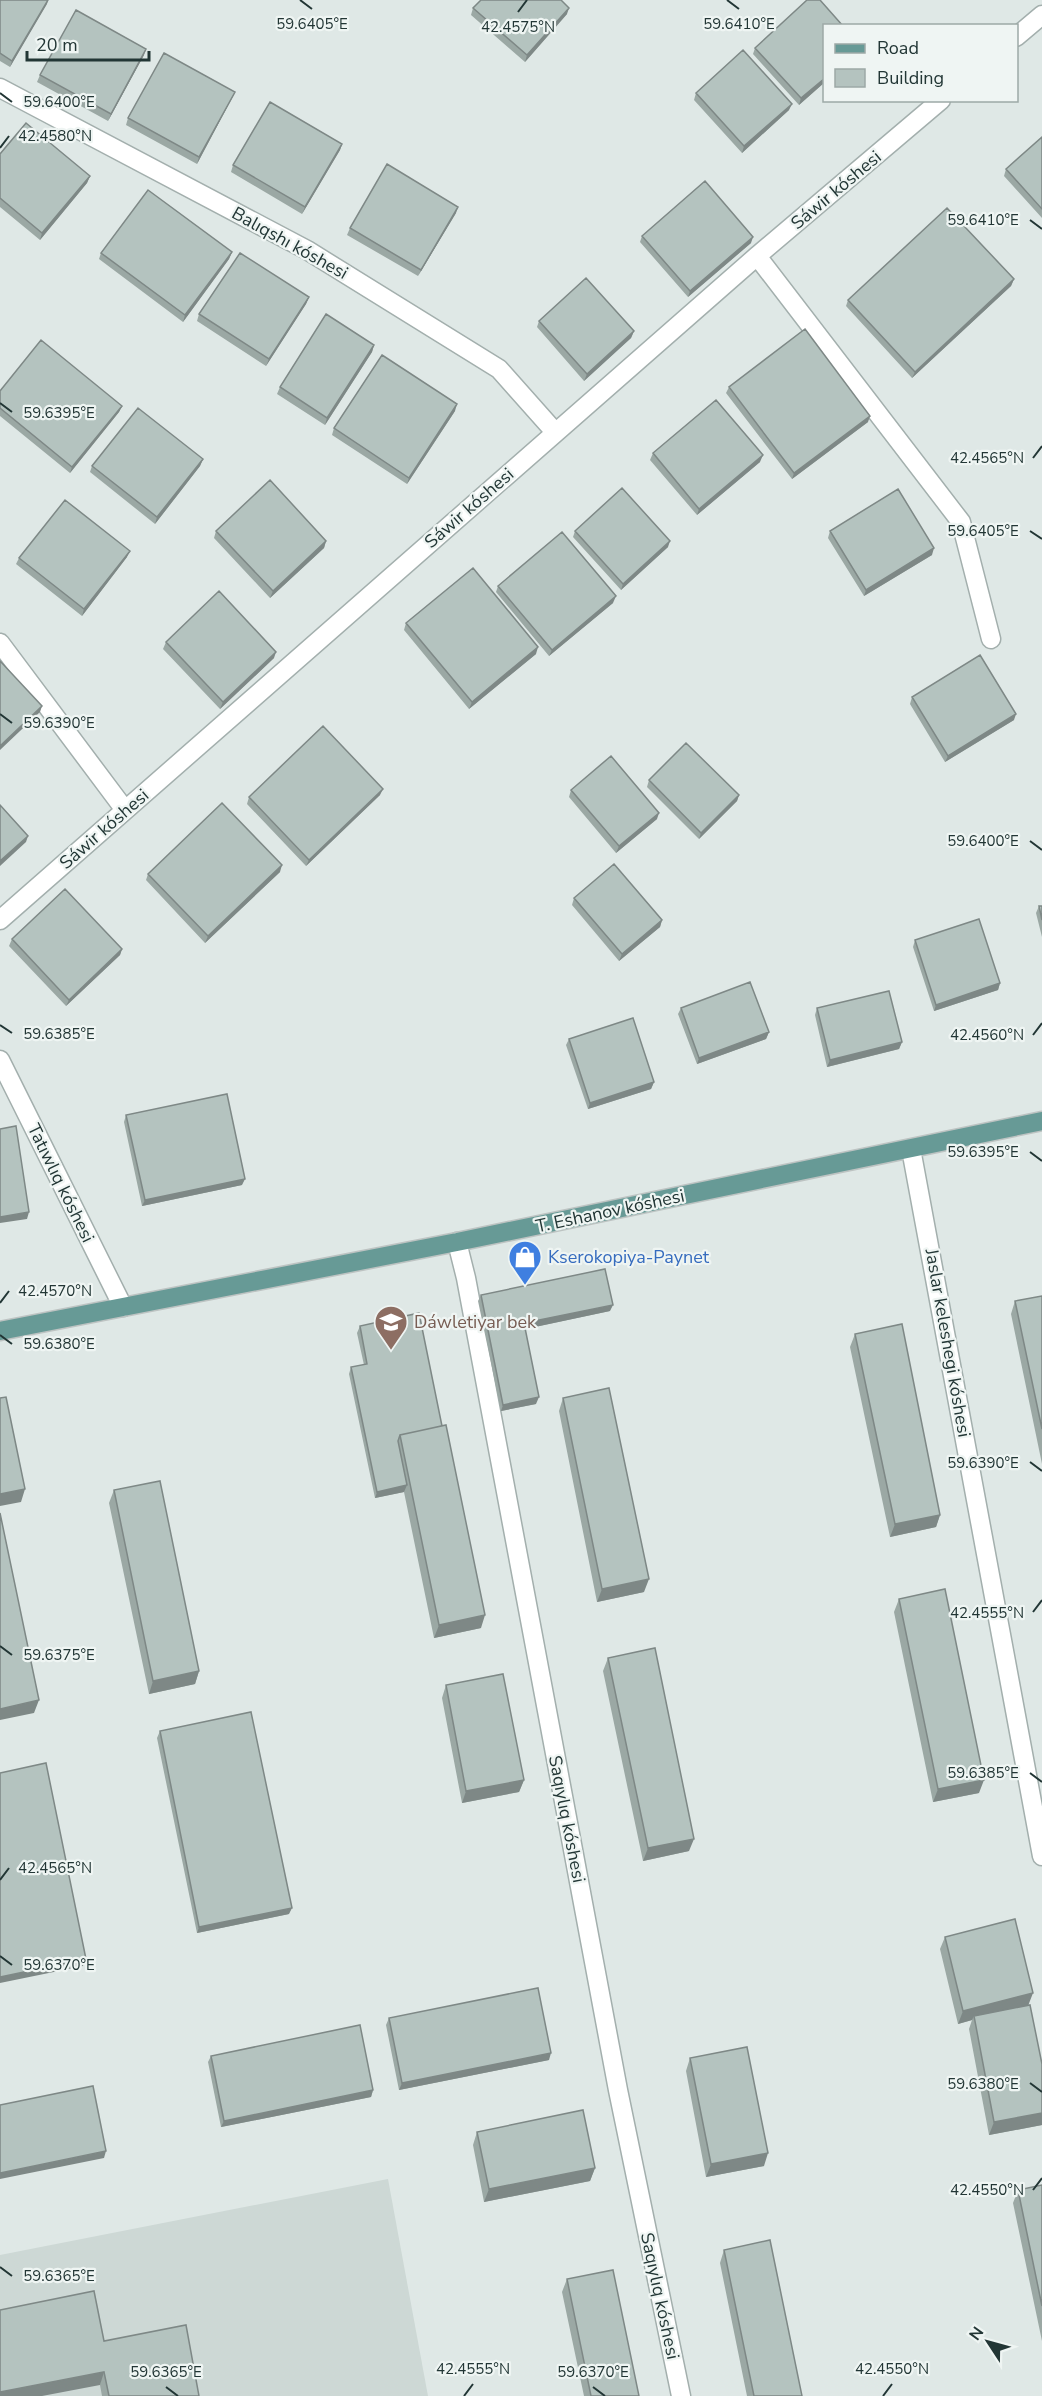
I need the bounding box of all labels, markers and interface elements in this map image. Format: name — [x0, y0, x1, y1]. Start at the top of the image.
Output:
text: 59.6405°E — [276, 14, 348, 34]
text: 59.6410°E — [703, 14, 775, 34]
text: 42.4575°N — [481, 17, 555, 37]
scale bar — [27, 24, 148, 62]
legend — [823, 24, 1018, 102]
text: 20 m — [36, 33, 78, 57]
text: Road — [877, 36, 919, 60]
text: Building — [877, 66, 944, 90]
text: 59.6400°E — [23, 92, 95, 112]
text: 42.4580°N — [18, 126, 92, 146]
street label: Sáwir kóshesi — [786, 145, 886, 235]
street label: Balıqshı kóshesi — [228, 201, 352, 285]
text: 59.6410°E — [947, 210, 1019, 230]
text: 59.6395°E — [23, 403, 95, 423]
text: 42.4565°N — [950, 448, 1024, 468]
street label: Sáwir kóshesi — [419, 463, 519, 553]
text: 59.6405°E — [947, 521, 1019, 541]
text: 59.6390°E — [23, 713, 95, 733]
street label: Sáwir kóshesi — [54, 784, 154, 874]
text: 59.6400°E — [947, 831, 1019, 851]
text: 59.6385°E — [23, 1024, 95, 1044]
text: 42.4560°N — [950, 1025, 1024, 1045]
street label: Tatıwlıq kóshesi — [22, 1120, 100, 1246]
text: 59.6395°E — [947, 1142, 1019, 1162]
street label: T. Eshanov kóshesi — [533, 1184, 687, 1238]
shop icon: Kserokopiya-Paynet — [507, 1239, 543, 1286]
place label: Kserokopiya-Paynet — [548, 1245, 710, 1269]
street label: Jaslar keleshegi kóshesi — [919, 1246, 976, 1439]
text: 42.4570°N — [18, 1281, 92, 1301]
school or university icon: Dáwletiyar bek — [373, 1304, 409, 1351]
place label: Dáwletiyar bek — [414, 1310, 537, 1334]
text: 59.6380°E — [23, 1334, 95, 1354]
text: 59.6390°E — [947, 1453, 1019, 1473]
text: 42.4555°N — [950, 1603, 1024, 1623]
text: 59.6375°E — [23, 1645, 95, 1665]
street label: Saqıylıq kóshesi — [543, 1753, 591, 1885]
text: 59.6385°E — [947, 1763, 1019, 1783]
text: 42.4565°N — [18, 1858, 92, 1878]
text: 59.6370°E — [23, 1955, 95, 1975]
text: 59.6380°E — [947, 2074, 1019, 2094]
text: 42.4550°N — [950, 2180, 1024, 2200]
street label: Saqıylıq kóshesi — [635, 2230, 685, 2362]
text: 59.6365°E — [23, 2266, 95, 2286]
north arrow — [958, 2312, 1018, 2372]
text: N — [964, 2322, 989, 2345]
text: 42.4555°N — [436, 2359, 510, 2379]
text: 42.4550°N — [855, 2359, 929, 2379]
text: 59.6365°E — [130, 2362, 202, 2382]
text: 59.6370°E — [557, 2362, 629, 2382]

